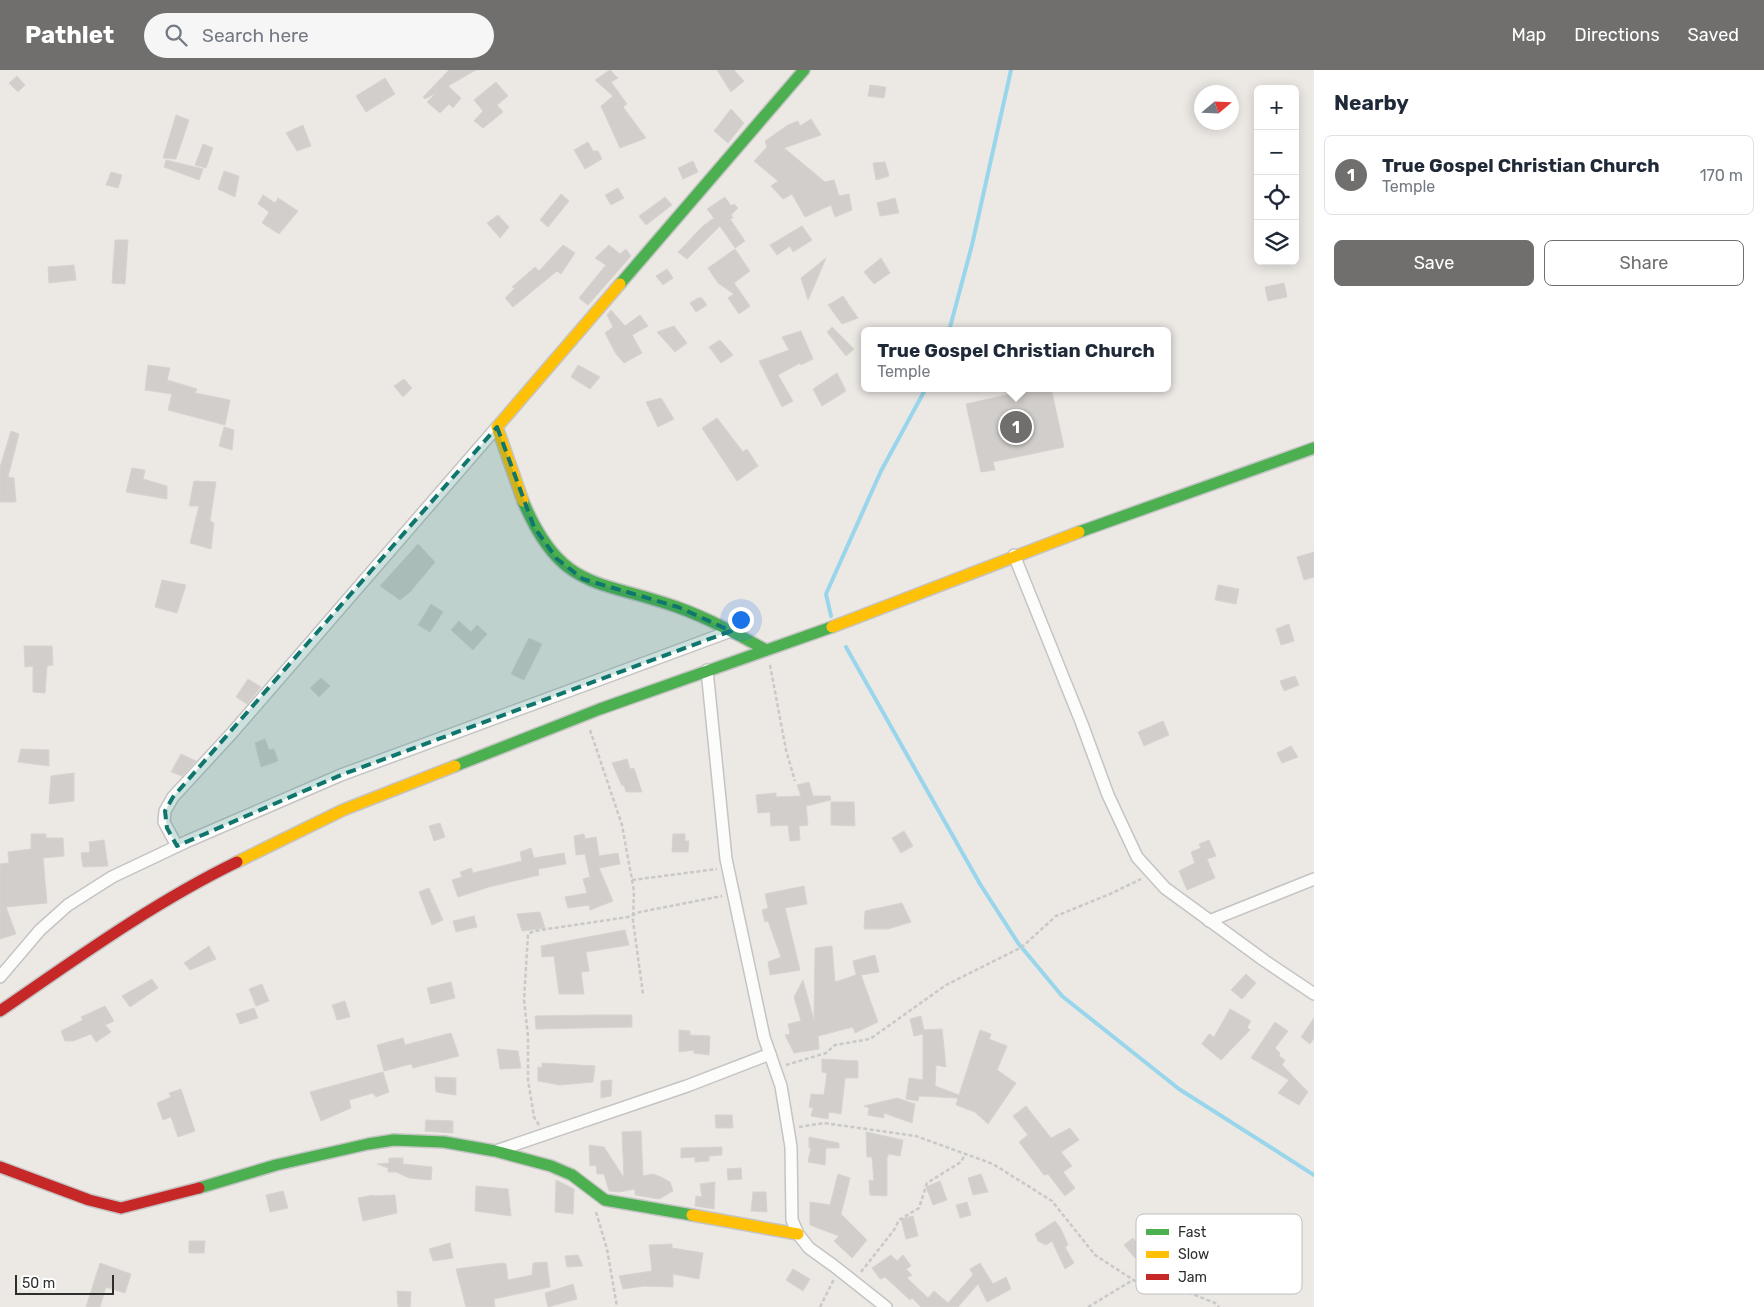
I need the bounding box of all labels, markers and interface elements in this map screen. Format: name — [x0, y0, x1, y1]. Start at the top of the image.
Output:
search box — [144, 13, 494, 58]
text: Pathlet — [25, 21, 114, 49]
icon: search — [162, 21, 190, 49]
text: Search here — [202, 24, 309, 47]
text: Map — [1511, 24, 1546, 46]
text: Directions — [1574, 24, 1660, 46]
text: Saved — [1688, 24, 1739, 46]
north arrow — [1194, 85, 1239, 130]
map controls — [1254, 85, 1299, 265]
button: + — [1254, 85, 1299, 130]
text: Nearby — [1334, 90, 1409, 115]
button: − — [1254, 130, 1299, 175]
text: True Gospel Christian Church — [1382, 154, 1660, 177]
text: 1 — [1347, 166, 1355, 185]
text: 170 m — [1700, 166, 1743, 185]
button: locate — [1254, 175, 1299, 220]
text: Temple — [1382, 177, 1435, 196]
button: layers — [1254, 220, 1299, 265]
button: Save — [1334, 240, 1534, 286]
button: Share — [1544, 240, 1744, 286]
popup — [861, 327, 1171, 392]
text: True Gospel Christian Church — [877, 339, 1155, 362]
text: Temple — [877, 362, 930, 381]
pin: 1 — [1000, 408, 1032, 446]
your location — [728, 607, 754, 633]
legend — [1136, 1214, 1302, 1294]
text: Fast — [1178, 1224, 1207, 1241]
text: Slow — [1178, 1246, 1209, 1263]
text: Jam — [1178, 1269, 1207, 1286]
scale bar — [15, 1272, 114, 1295]
text: 50 m — [22, 1275, 55, 1292]

